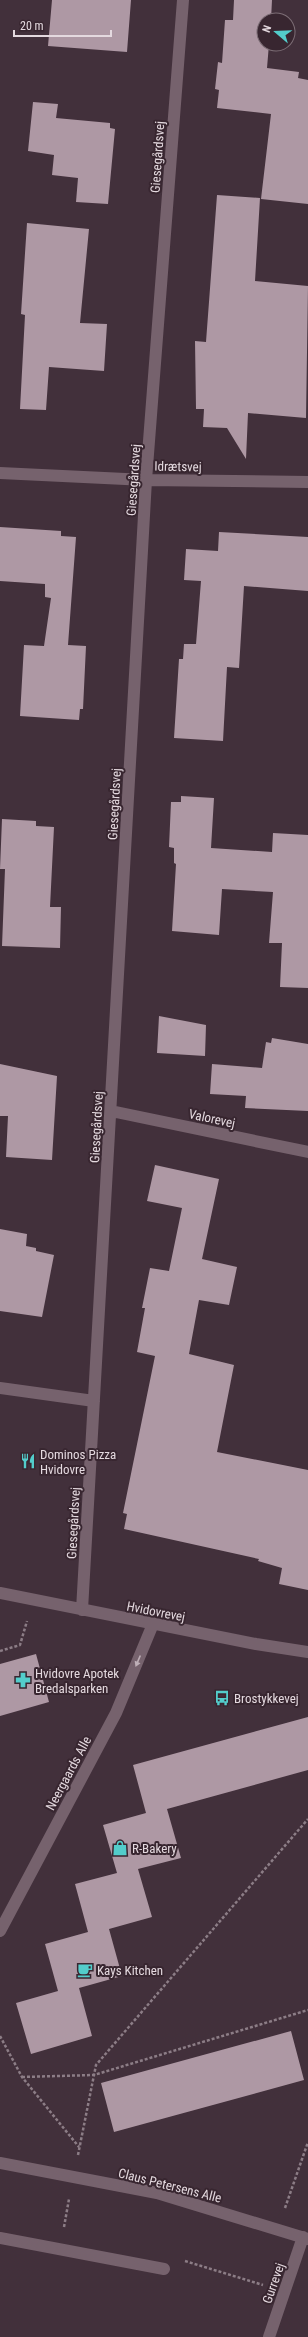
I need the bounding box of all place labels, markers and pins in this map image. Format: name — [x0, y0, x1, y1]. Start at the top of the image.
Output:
place label: Dominos Pizza Hvidovre — [40, 1447, 116, 1477]
restaurant icon: Dominos Pizza Hvidovre — [19, 1452, 37, 1470]
place label: Hvidovre Apotek Bredalsparken — [35, 1666, 119, 1696]
pharmacy icon: Hvidovre Apotek Bredalsparken — [14, 1671, 32, 1689]
bus stop icon: Brostykkevej — [213, 1689, 231, 1707]
place label: Brostykkevej — [234, 1691, 299, 1706]
shop icon: R-Bakery — [111, 1839, 129, 1857]
place label: R-Bakery — [132, 1841, 177, 1856]
cafe icon: Kays Kitchen — [76, 1961, 94, 1979]
place label: Kays Kitchen — [97, 1963, 163, 1978]

